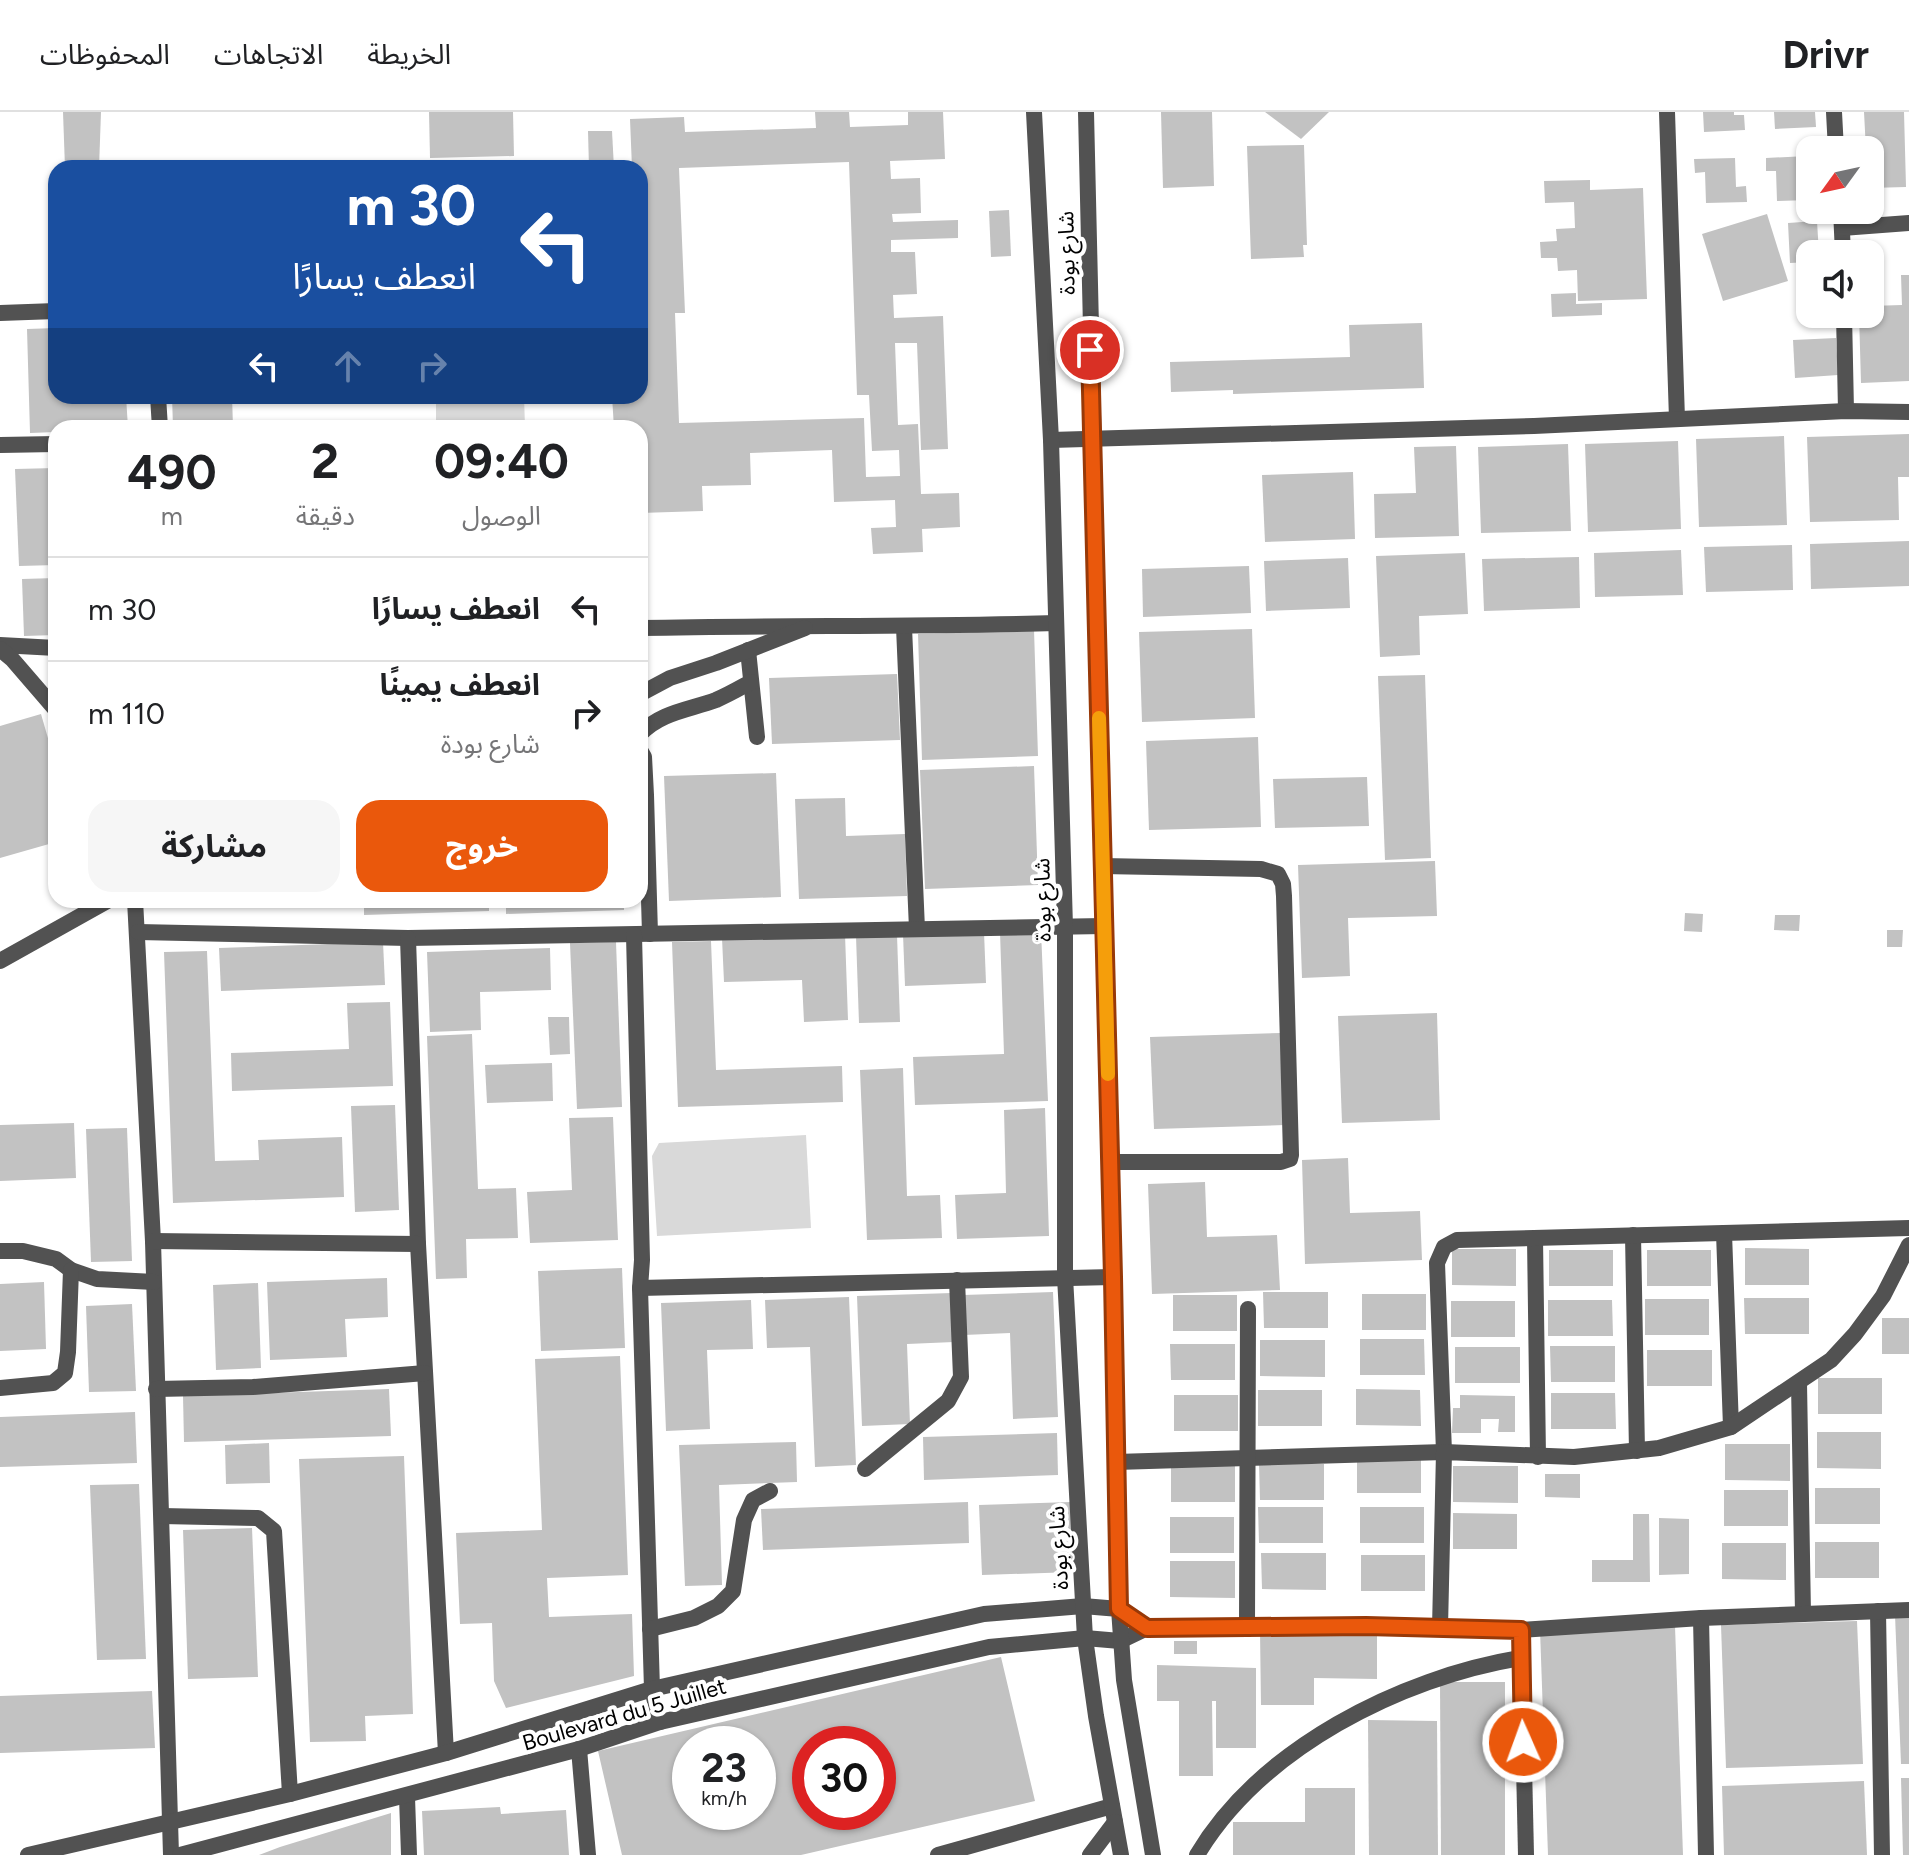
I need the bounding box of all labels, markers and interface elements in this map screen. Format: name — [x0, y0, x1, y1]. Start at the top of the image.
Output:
text: Drivr — [1783, 32, 1869, 78]
text: المحفوظات — [40, 37, 170, 71]
text: الاتجاهات — [214, 37, 323, 71]
text: الخريطة — [367, 37, 451, 71]
north arrow — [1796, 136, 1884, 224]
map controls — [1796, 136, 1884, 328]
text: 30 m — [346, 172, 476, 239]
icon: left — [504, 192, 608, 296]
street label: شارع بودة — [1052, 211, 1084, 295]
button: sound — [1796, 240, 1884, 328]
text: انعطف يسارًا — [292, 255, 476, 298]
pin — [1056, 316, 1124, 384]
icon: arrive — [1068, 328, 1112, 372]
icon: left — [242, 344, 286, 388]
icon: ahead — [326, 344, 370, 388]
icon: right — [410, 344, 454, 388]
text: 2 — [311, 432, 339, 490]
text: 09:40 — [434, 432, 569, 490]
text: 490 — [127, 443, 217, 501]
text: m — [161, 500, 183, 532]
text: دقيقة — [296, 500, 355, 532]
text: الوصول — [462, 500, 541, 532]
icon: left — [564, 587, 608, 631]
text: انعطف يسارًا — [372, 590, 540, 627]
text: 30 m — [88, 591, 157, 628]
text: انعطف يمينًا — [379, 666, 540, 703]
icon: right — [564, 691, 608, 735]
text: 110 m — [88, 695, 165, 732]
text: شارع بودة — [441, 728, 540, 760]
button: مشاركة — [88, 800, 340, 892]
button: خروج — [356, 800, 608, 892]
street label: شارع بودة — [1028, 858, 1060, 942]
street label: شارع بودة — [1043, 1505, 1077, 1591]
street label: Boulevard du 5 Juillet — [519, 1672, 729, 1756]
position arrow — [1481, 1700, 1565, 1784]
speed limit sign: 30 — [792, 1726, 896, 1830]
text: 23 — [701, 1744, 747, 1792]
text: km/h — [701, 1786, 747, 1810]

